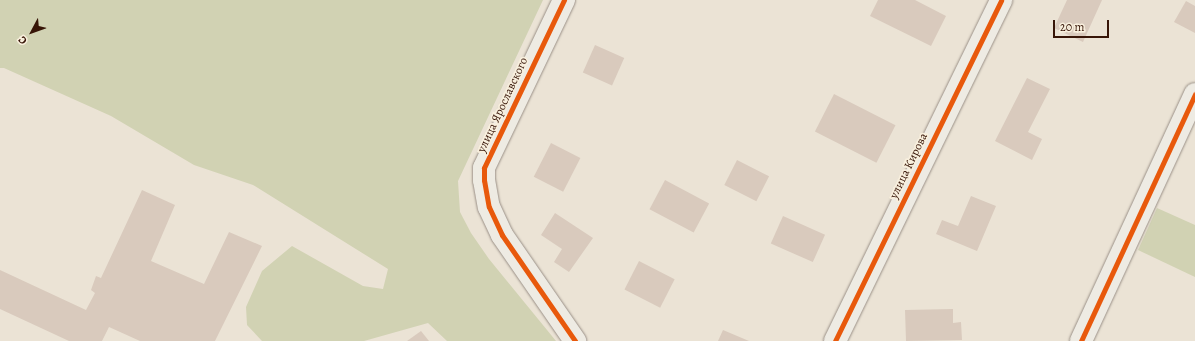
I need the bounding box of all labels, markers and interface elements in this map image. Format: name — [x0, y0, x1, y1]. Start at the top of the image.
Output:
north arrow — [12, 12, 52, 52]
scale bar — [1055, 12, 1111, 38]
text: 20 m — [1060, 19, 1084, 35]
text: С — [15, 33, 30, 48]
street label: улица Ярославского — [475, 55, 531, 155]
street label: улица Кирова — [887, 131, 931, 201]

